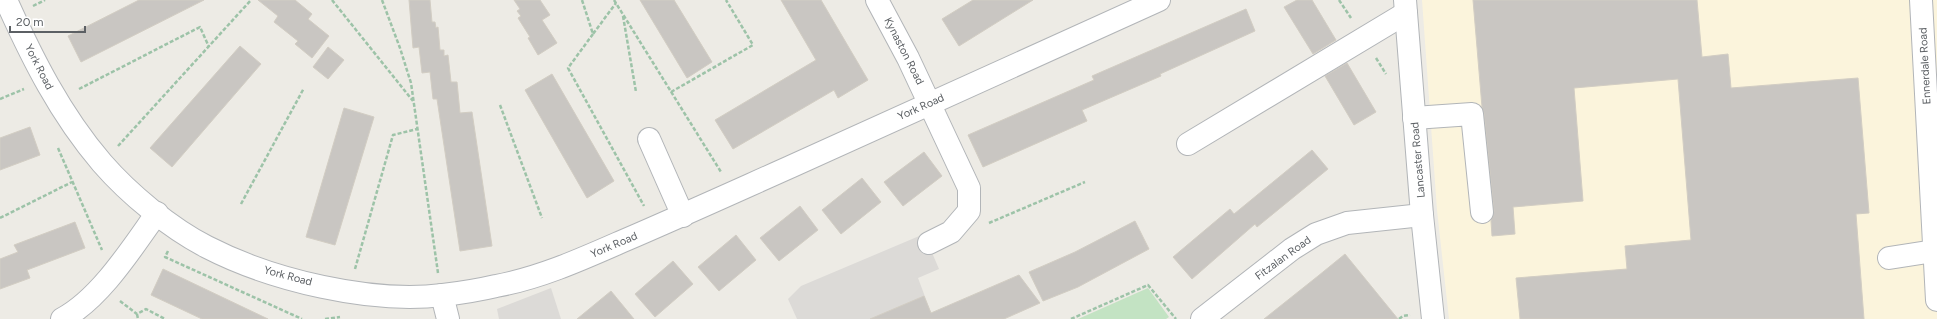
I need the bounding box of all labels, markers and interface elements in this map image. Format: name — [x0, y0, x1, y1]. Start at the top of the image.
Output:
scale bar — [10, 8, 85, 34]
text: 20 m — [16, 15, 44, 29]
street label: Kynaston Road — [881, 15, 927, 87]
street label: Ennerdale Road — [1916, 27, 1934, 105]
street label: York Road — [22, 42, 56, 92]
street label: York Road — [896, 91, 946, 123]
street label: Lancaster Road — [1408, 122, 1428, 198]
street label: York Road — [589, 229, 639, 261]
street label: Fitzalan Road — [1253, 233, 1313, 283]
street label: York Road — [262, 263, 314, 289]

